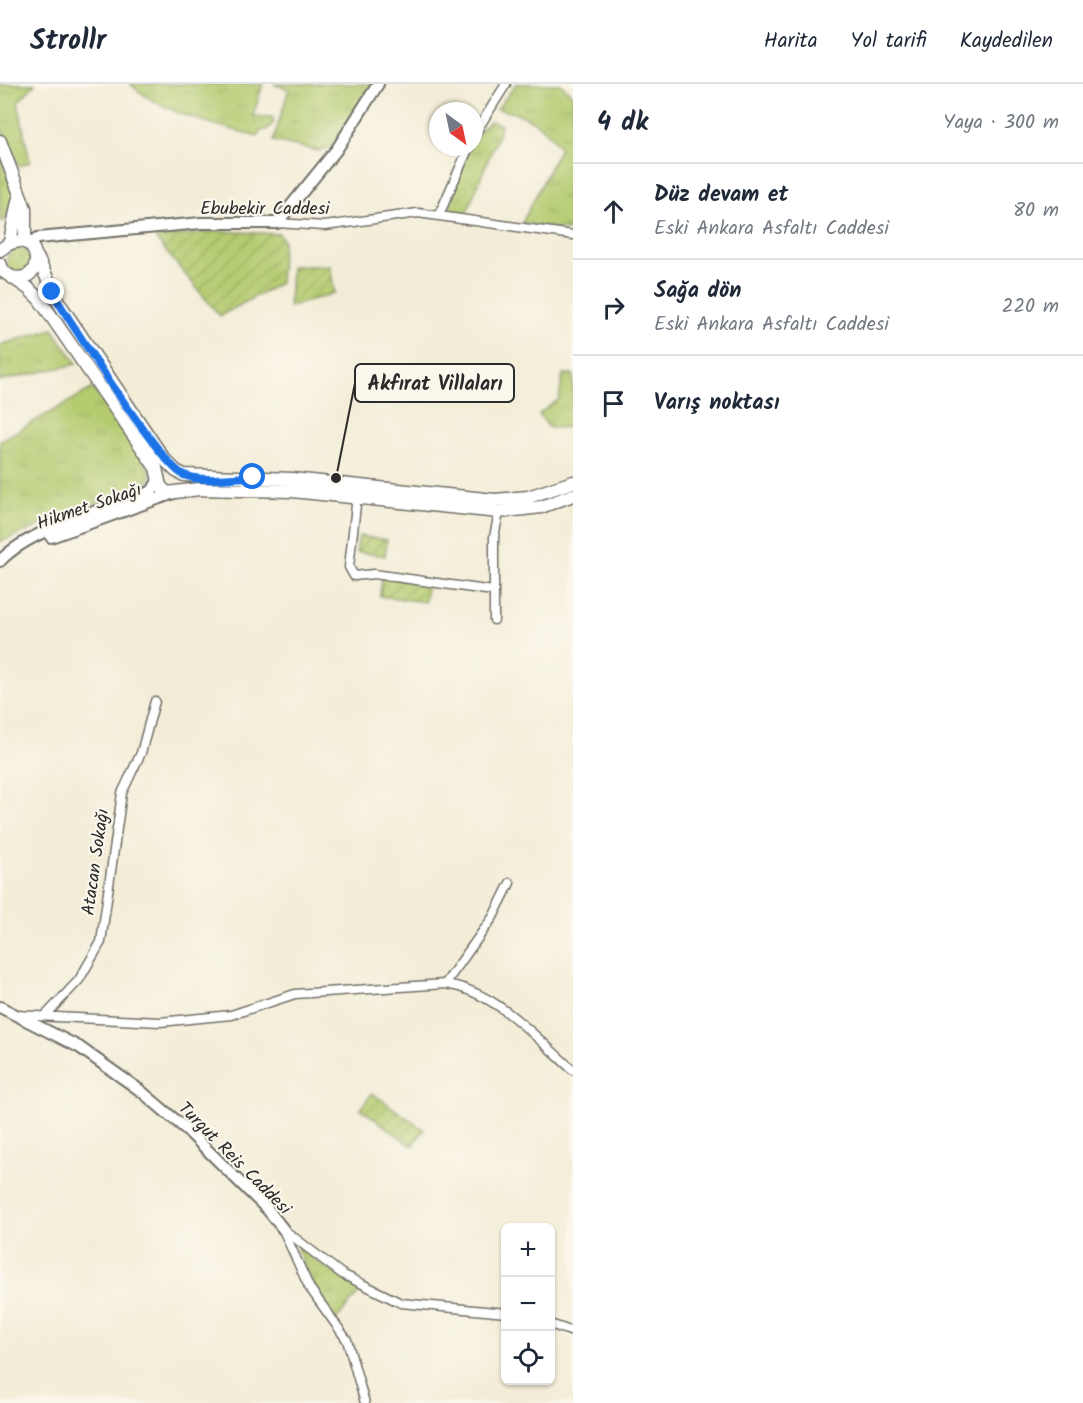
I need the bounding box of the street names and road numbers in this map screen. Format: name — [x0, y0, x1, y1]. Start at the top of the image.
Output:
street label: Ebubekir Caddesi — [200, 195, 330, 224]
street label: Hikmet Sokağı — [33, 476, 146, 539]
street label: Atacan Sokağı — [75, 807, 118, 917]
street label: Turgut Reis Caddesi — [170, 1096, 298, 1223]

